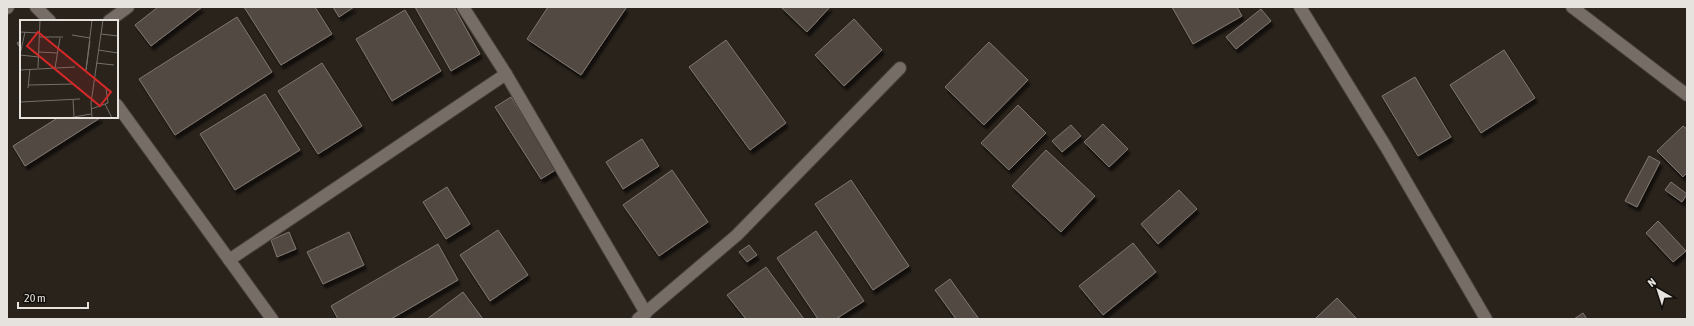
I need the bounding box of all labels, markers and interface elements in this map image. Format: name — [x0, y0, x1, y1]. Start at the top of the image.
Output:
inset map — [20, 20, 118, 118]
north arrow — [1638, 270, 1678, 310]
text: N — [1645, 276, 1658, 289]
scale bar — [18, 284, 88, 310]
text: 20 m — [24, 291, 46, 305]

